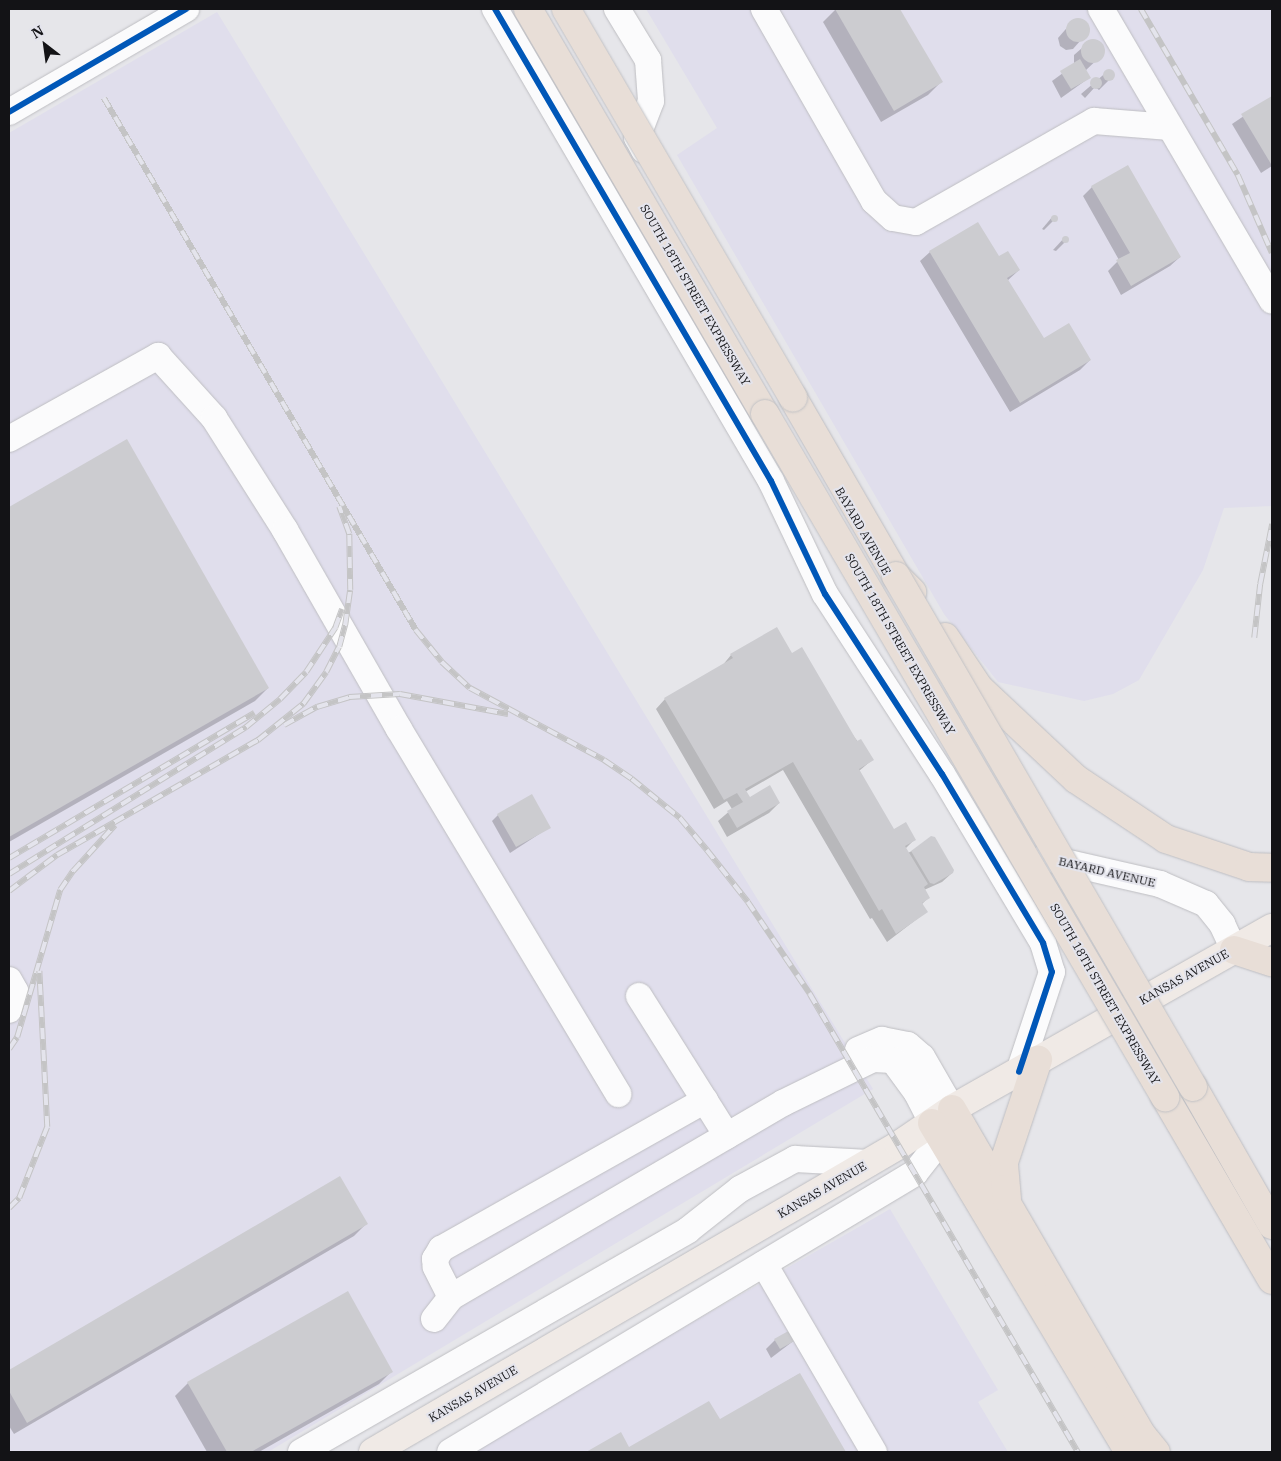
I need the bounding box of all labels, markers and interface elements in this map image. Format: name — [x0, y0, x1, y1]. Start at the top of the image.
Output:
north arrow — [20, 20, 70, 70]
text: N — [28, 21, 47, 43]
street label: SOUTH 18TH STREET EXPRESSWAY — [637, 202, 753, 388]
street label: BAYARD AVENUE — [832, 485, 894, 577]
street label: SOUTH 18TH STREET EXPRESSWAY — [842, 551, 958, 737]
street label: BAYARD AVENUE — [1057, 854, 1157, 890]
street label: SOUTH 18TH STREET EXPRESSWAY — [1047, 901, 1163, 1087]
street label: KANSAS AVENUE — [1137, 946, 1231, 1008]
street label: KANSAS AVENUE — [775, 1159, 869, 1221]
street label: KANSAS AVENUE — [426, 1363, 520, 1425]

